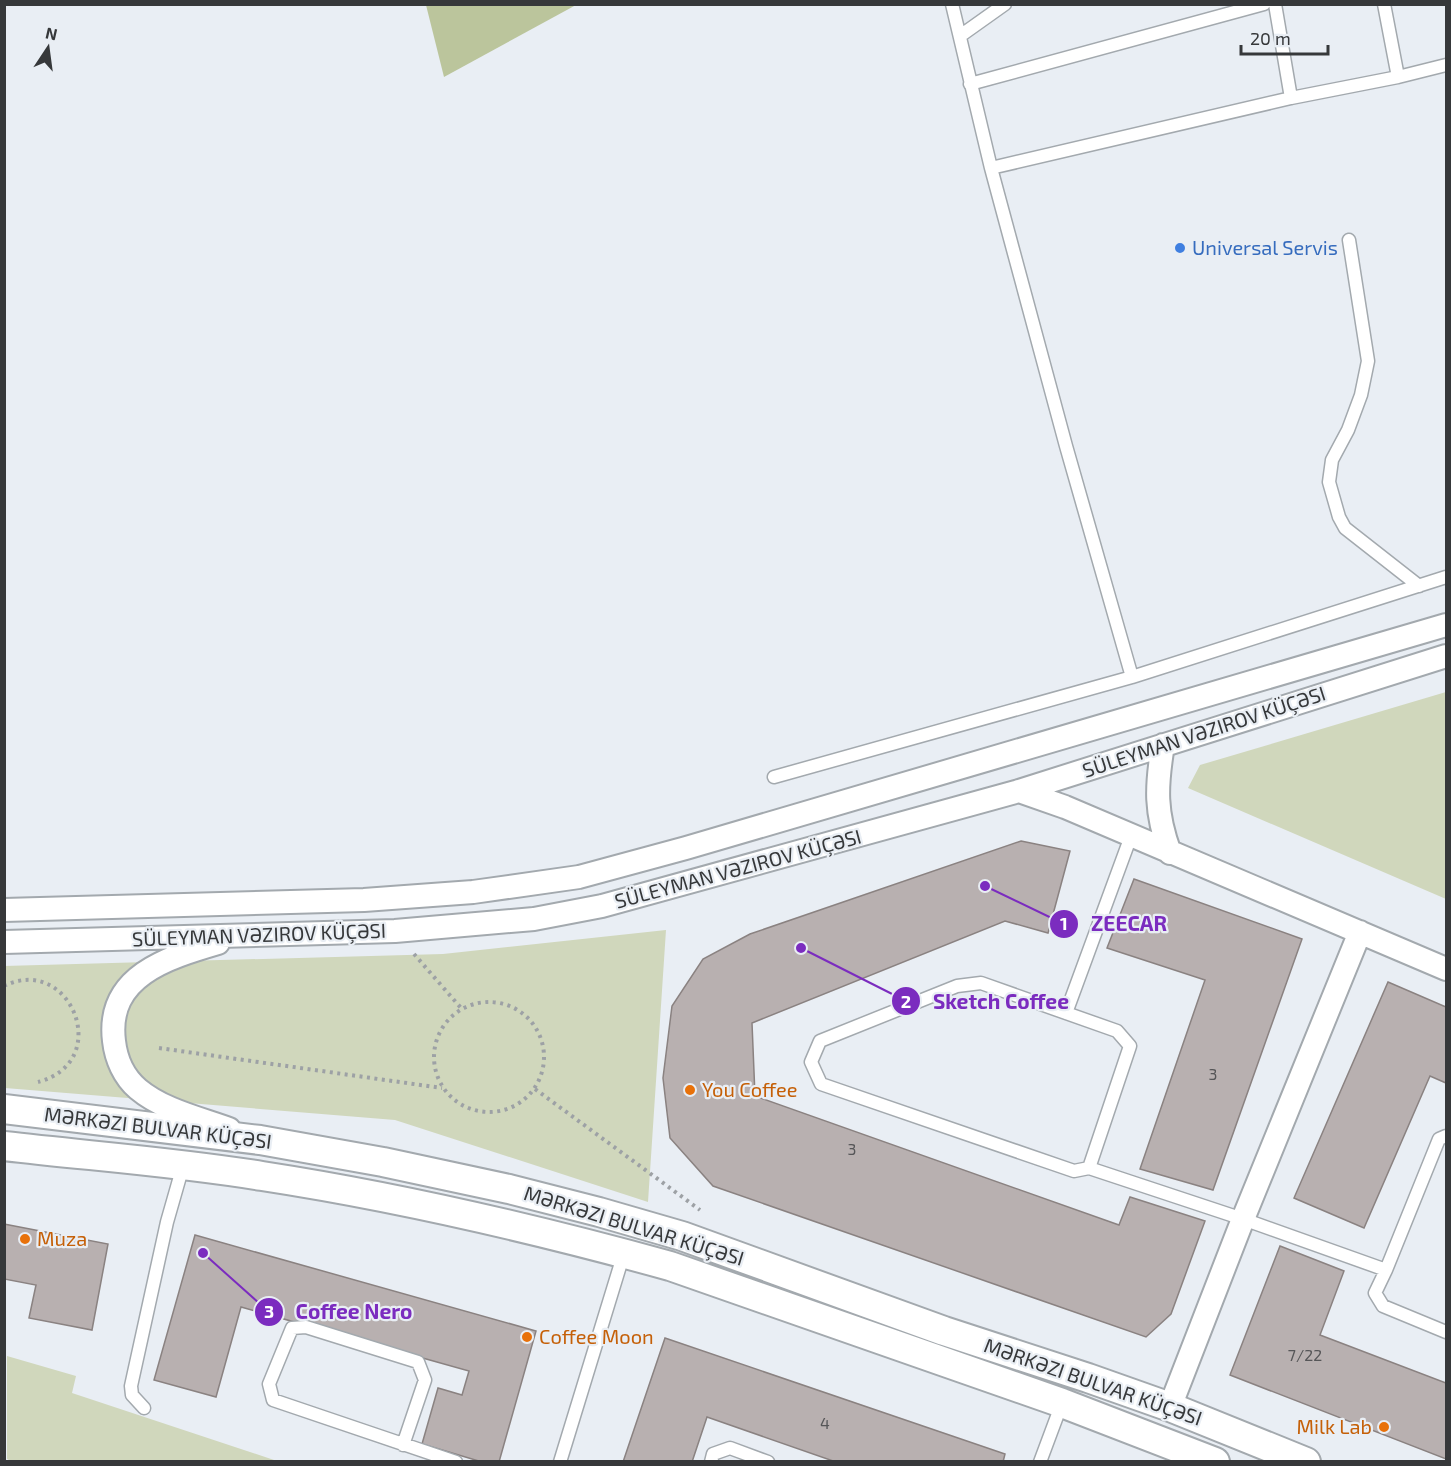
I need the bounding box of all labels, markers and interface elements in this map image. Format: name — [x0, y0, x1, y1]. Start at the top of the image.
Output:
north arrow — [18, 18, 78, 78]
scale bar — [1241, 18, 1328, 56]
text: N — [44, 22, 59, 43]
text: 20 m — [1250, 27, 1291, 49]
place label: Universal Servis — [1192, 235, 1338, 259]
marker: Universal Servis — [1173, 241, 1187, 255]
street label: SÜLEYMAN VƏZIROV KÜÇƏSI — [1079, 680, 1329, 783]
street label: SÜLEYMAN VƏZIROV KÜÇƏSI — [612, 824, 864, 913]
callout: ZEECAR — [1049, 904, 1179, 943]
text: ZEECAR — [1091, 910, 1167, 935]
text: 1 — [1060, 912, 1068, 934]
street label: SÜLEYMAN VƏZIROV KÜÇƏSI — [132, 918, 386, 951]
callout: Sketch Coffee — [891, 982, 1081, 1021]
text: Sketch Coffee — [933, 988, 1069, 1013]
text: 2 — [901, 990, 911, 1012]
house number: 3 — [1209, 1064, 1217, 1083]
place label: You Coffee — [702, 1077, 798, 1101]
marker: You Coffee — [683, 1083, 697, 1097]
street label: MƏRKƏZI BULVAR KÜÇƏSI — [43, 1101, 273, 1154]
house number: 3 — [848, 1139, 856, 1158]
street label: MƏRKƏZI BULVAR KÜÇƏSI — [521, 1180, 747, 1271]
place label: Muza — [37, 1226, 87, 1250]
marker: Muza — [18, 1232, 32, 1246]
callout: Coffee Nero — [254, 1293, 425, 1332]
text: Coffee Nero — [296, 1298, 412, 1323]
text: 3 — [264, 1300, 274, 1322]
place label: Coffee Moon — [539, 1324, 654, 1348]
marker: Coffee Moon — [520, 1330, 534, 1344]
street label: MƏRKƏZI BULVAR KÜÇƏSI — [981, 1332, 1205, 1431]
house number: 7/22 — [1288, 1345, 1322, 1364]
house number: 4 — [820, 1413, 830, 1432]
place label: Milk Lab — [1296, 1414, 1372, 1438]
marker: Milk Lab — [1377, 1420, 1391, 1434]

